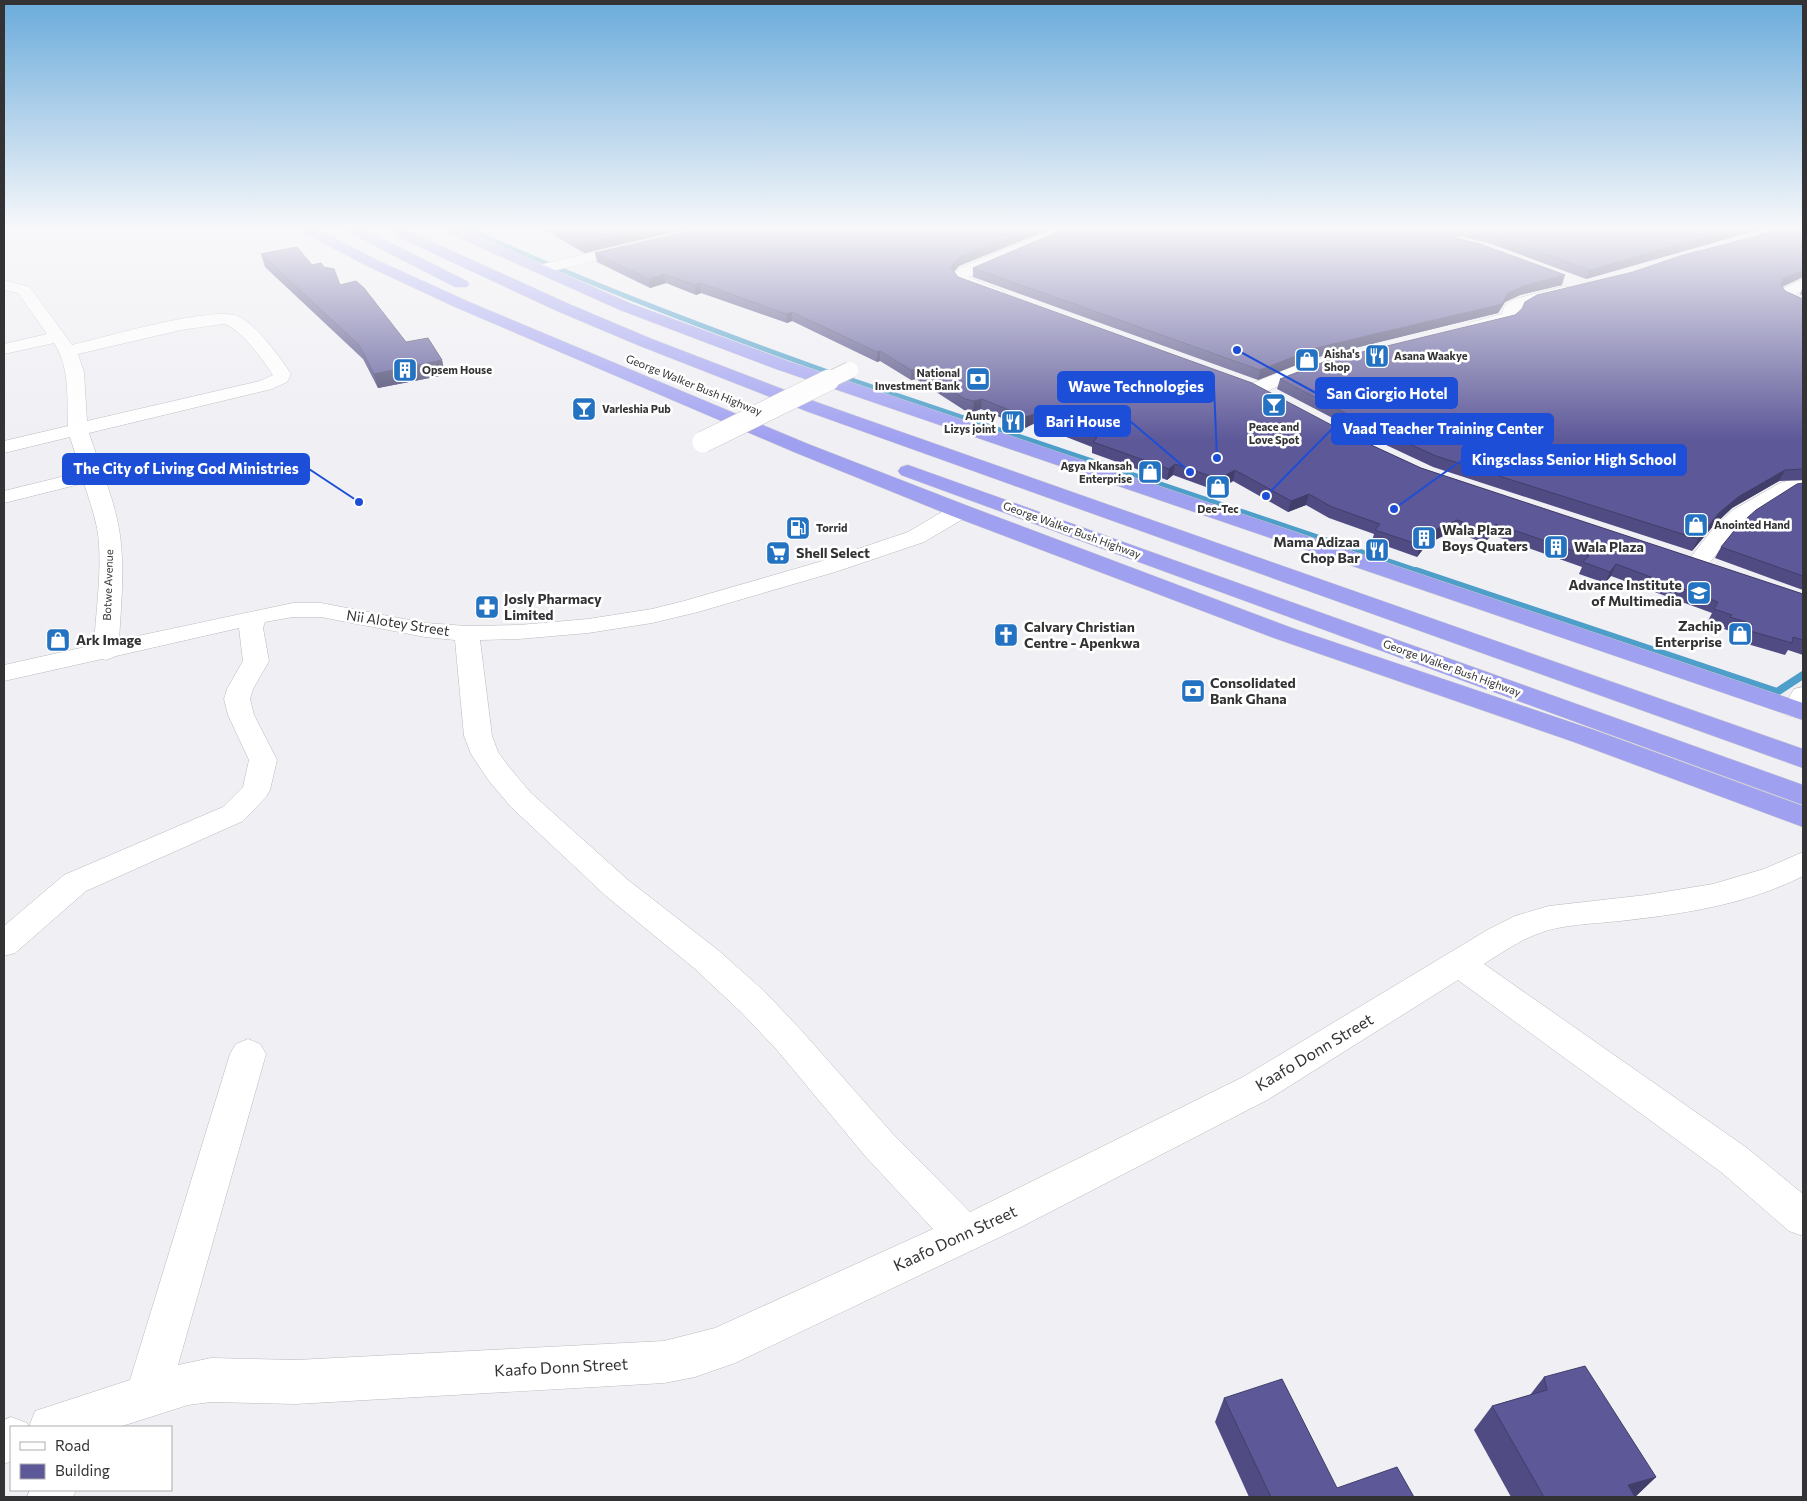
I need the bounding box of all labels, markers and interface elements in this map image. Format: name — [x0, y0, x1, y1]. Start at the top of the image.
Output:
restaurant icon: Asana Waakye — [1364, 343, 1390, 369]
shop icon: Aisha's Shop — [1294, 347, 1320, 373]
place label: Aisha's Shop — [1324, 347, 1360, 373]
place label: Asana Waakye — [1394, 349, 1468, 362]
street label: George Walker Bush Highway — [624, 351, 764, 418]
building icon: Opsem House — [392, 357, 418, 383]
place label: Opsem House — [422, 363, 492, 376]
place label: National Investment Bank — [875, 366, 961, 392]
bank icon: National Investment Bank — [965, 366, 991, 392]
callout: Wawe Technologies — [1058, 372, 1214, 402]
text: Wawe Technologies — [1068, 377, 1204, 395]
callout: San Giorgio Hotel — [1316, 378, 1457, 408]
text: San Giorgio Hotel — [1326, 384, 1448, 402]
bar icon: Peace and Love Spot — [1261, 392, 1287, 418]
bar icon: Varleshia Pub — [571, 396, 597, 422]
place label: Varleshia Pub — [602, 402, 671, 415]
callout: Bari House — [1035, 406, 1130, 436]
place label: Aunty Lizys joint — [944, 409, 996, 435]
restaurant icon: Aunty Lizys joint — [1000, 409, 1026, 435]
text: Bari House — [1046, 412, 1120, 430]
callout: Vaad Teacher Training Center — [1332, 414, 1553, 444]
text: Vaad Teacher Training Center — [1342, 419, 1544, 437]
place label: Peace and Love Spot — [1249, 420, 1300, 446]
callout: Kingsclass Senior High School — [1462, 445, 1686, 475]
text: Kingsclass Senior High School — [1472, 450, 1676, 468]
callout: The City of Living God Ministries — [63, 454, 309, 484]
text: The City of Living God Ministries — [73, 459, 299, 477]
place label: Agya Nkansah Enterprise — [1061, 459, 1132, 485]
shop icon: Agya Nkansah Enterprise — [1137, 459, 1163, 485]
shop icon: Dee-Tec — [1205, 474, 1231, 500]
street label: George Walker Bush Highway — [1001, 499, 1143, 561]
place label: Dee-Tec — [1197, 502, 1239, 515]
shop icon: Anointed Hand — [1683, 512, 1709, 538]
fuel station icon: Torrid — [785, 515, 811, 541]
place label: Anointed Hand — [1714, 518, 1790, 531]
place label: Torrid — [816, 521, 847, 534]
place label: Wala Plaza Boys Quaters — [1442, 521, 1529, 554]
building icon: Wala Plaza Boys Quaters — [1411, 525, 1437, 551]
place label: Mama Adizaa Chop Bar — [1273, 533, 1360, 566]
building icon: Wala Plaza — [1543, 534, 1569, 560]
restaurant icon: Mama Adizaa Chop Bar — [1364, 537, 1390, 563]
place label: Wala Plaza — [1574, 538, 1644, 555]
supermarket icon: Shell Select — [765, 540, 791, 566]
place label: Shell Select — [796, 544, 870, 561]
street label: Botwe Avenue — [100, 549, 115, 621]
place label: Advance Institute of Multimedia — [1568, 576, 1682, 609]
school or university icon: Advance Institute of Multimedia — [1686, 580, 1712, 606]
place label: Josly Pharmacy Limited — [504, 590, 602, 623]
pharmacy icon: Josly Pharmacy Limited — [474, 594, 500, 620]
street label: Nii Alotey Street — [345, 606, 451, 639]
place label: Zachip Enterprise — [1655, 617, 1722, 650]
place label: Calvary Christian Centre - Apenkwa — [1024, 618, 1140, 651]
shop icon: Zachip Enterprise — [1727, 621, 1753, 647]
church icon: Calvary Christian Centre - Apenkwa — [993, 622, 1019, 648]
shop icon: Ark Image — [45, 627, 71, 653]
place label: Ark Image — [76, 631, 141, 648]
street label: George Walker Bush Highway — [1381, 637, 1523, 699]
place label: Consolidated Bank Ghana — [1210, 674, 1296, 707]
bank icon: Consolidated Bank Ghana — [1180, 678, 1206, 704]
street label: Kaafo Donn Street — [1251, 1009, 1376, 1094]
street label: Kaafo Donn Street — [890, 1200, 1020, 1274]
street label: Kaafo Donn Street — [494, 1353, 629, 1379]
legend — [10, 1426, 172, 1491]
text: Road — [55, 1436, 90, 1454]
text: Building — [55, 1461, 110, 1479]

